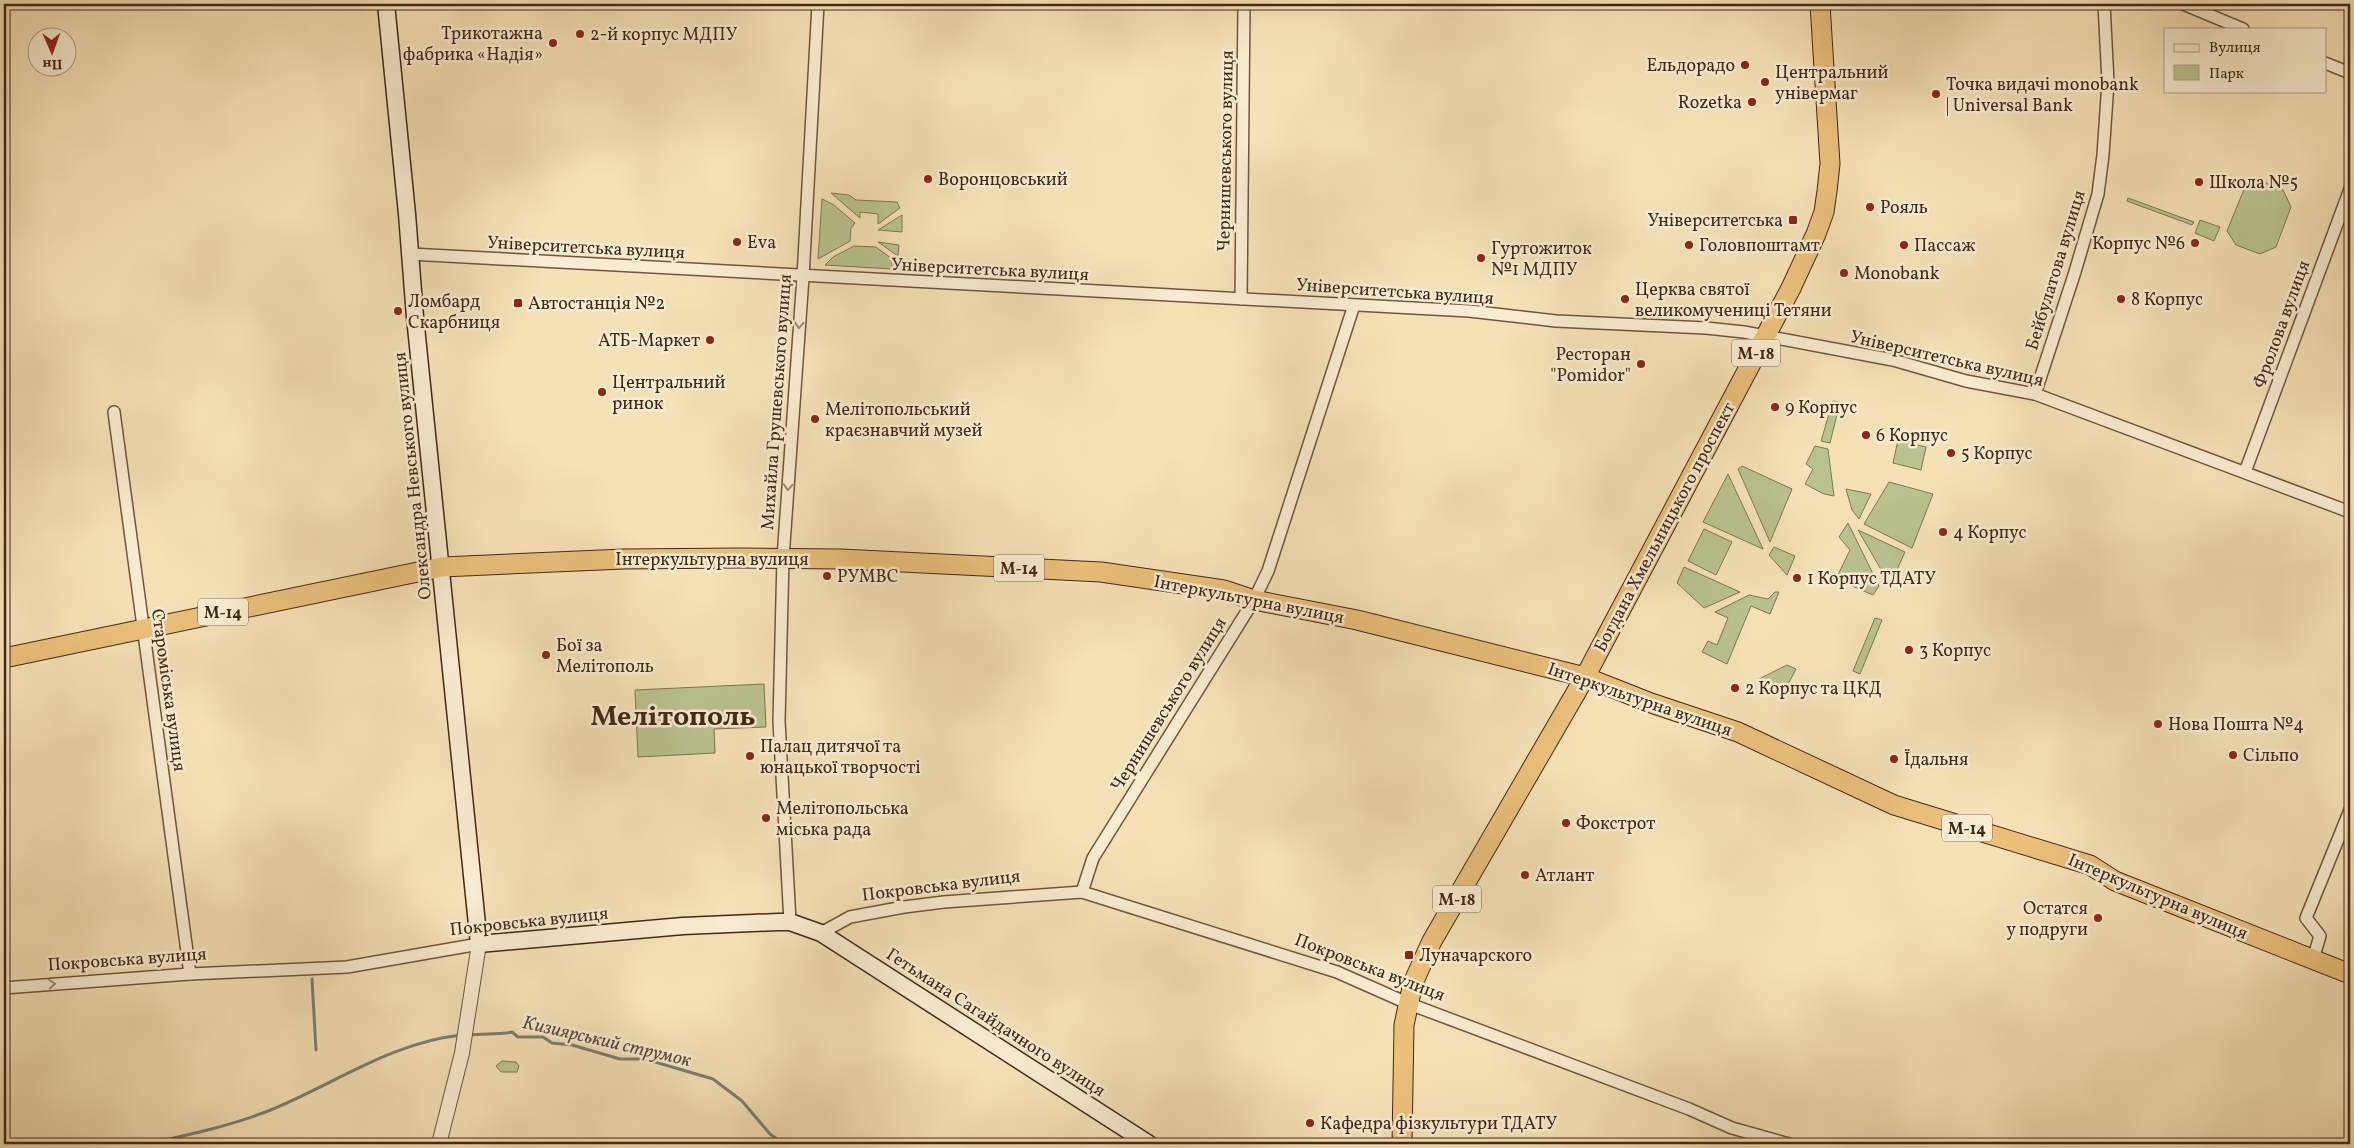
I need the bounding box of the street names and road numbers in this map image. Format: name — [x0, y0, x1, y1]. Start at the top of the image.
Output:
street label: Чернишевського вулиця — [1212, 50, 1241, 252]
street label: Бейбулатова вулиця — [2020, 187, 2093, 354]
street label: Університетська вулиця — [486, 231, 685, 266]
street label: Університетська вулиця — [890, 253, 1089, 288]
street label: Фролова вулиця — [2248, 257, 2317, 392]
street label: Михайла Грушевського вулиця — [756, 273, 799, 531]
street label: Університетська вулиця — [1295, 273, 1495, 312]
street label: Університетська вулиця — [1847, 325, 2046, 394]
road number: М-18 — [1732, 339, 1780, 366]
street label: Олександра Невського вулиця — [388, 351, 439, 601]
street label: Богдана Хмельницького проспект — [1589, 398, 1742, 657]
street label: Інтеркультурна вулиця — [615, 548, 809, 573]
road number: М-14 — [994, 554, 1044, 582]
street label: Інтеркультурна вулиця — [1151, 570, 1346, 631]
road number: М-14 — [198, 598, 248, 626]
street label: Староміська вулиця — [144, 607, 191, 773]
street label: Чернишевського вулиця — [1105, 613, 1233, 797]
street label: Інтеркультурна вулиця — [1544, 657, 1735, 744]
road number: М-14 — [1942, 814, 1992, 841]
street label: Інтеркультурна вулиця — [2063, 848, 2251, 947]
street label: Покровська вулиця — [861, 864, 1022, 909]
road number: М-18 — [1433, 886, 1481, 912]
street label: Покровська вулиця — [449, 902, 610, 943]
street label: Покровська вулиця — [1291, 928, 1448, 1009]
street label: Покровська вулиця — [47, 942, 207, 979]
street label: Гетьмана Сагайдачного вулиця — [881, 943, 1110, 1104]

